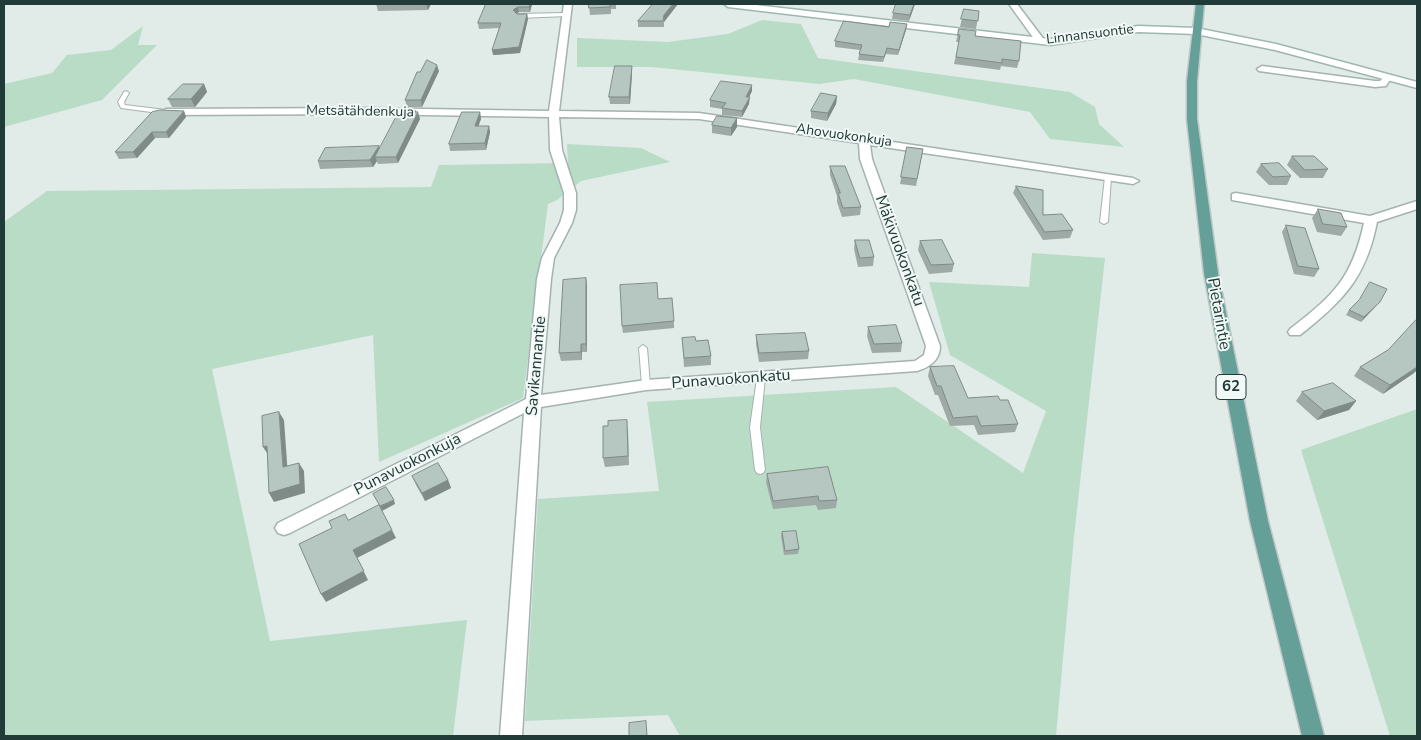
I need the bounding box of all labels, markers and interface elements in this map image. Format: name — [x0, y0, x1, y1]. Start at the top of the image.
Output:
street label: Linnansuontie — [1045, 21, 1135, 49]
street label: Metsätähdenkuja — [306, 103, 414, 121]
street label: Ahovuokonkuja — [795, 121, 893, 151]
street label: Mäkivuokonkatu — [870, 193, 928, 309]
street label: Pietarintie — [1202, 276, 1234, 352]
street label: Savikannantie — [523, 315, 551, 417]
street label: Punavuokonkatu — [671, 366, 791, 394]
road number: 62 — [1216, 374, 1246, 400]
street label: Punavuokonkuja — [351, 430, 465, 500]

